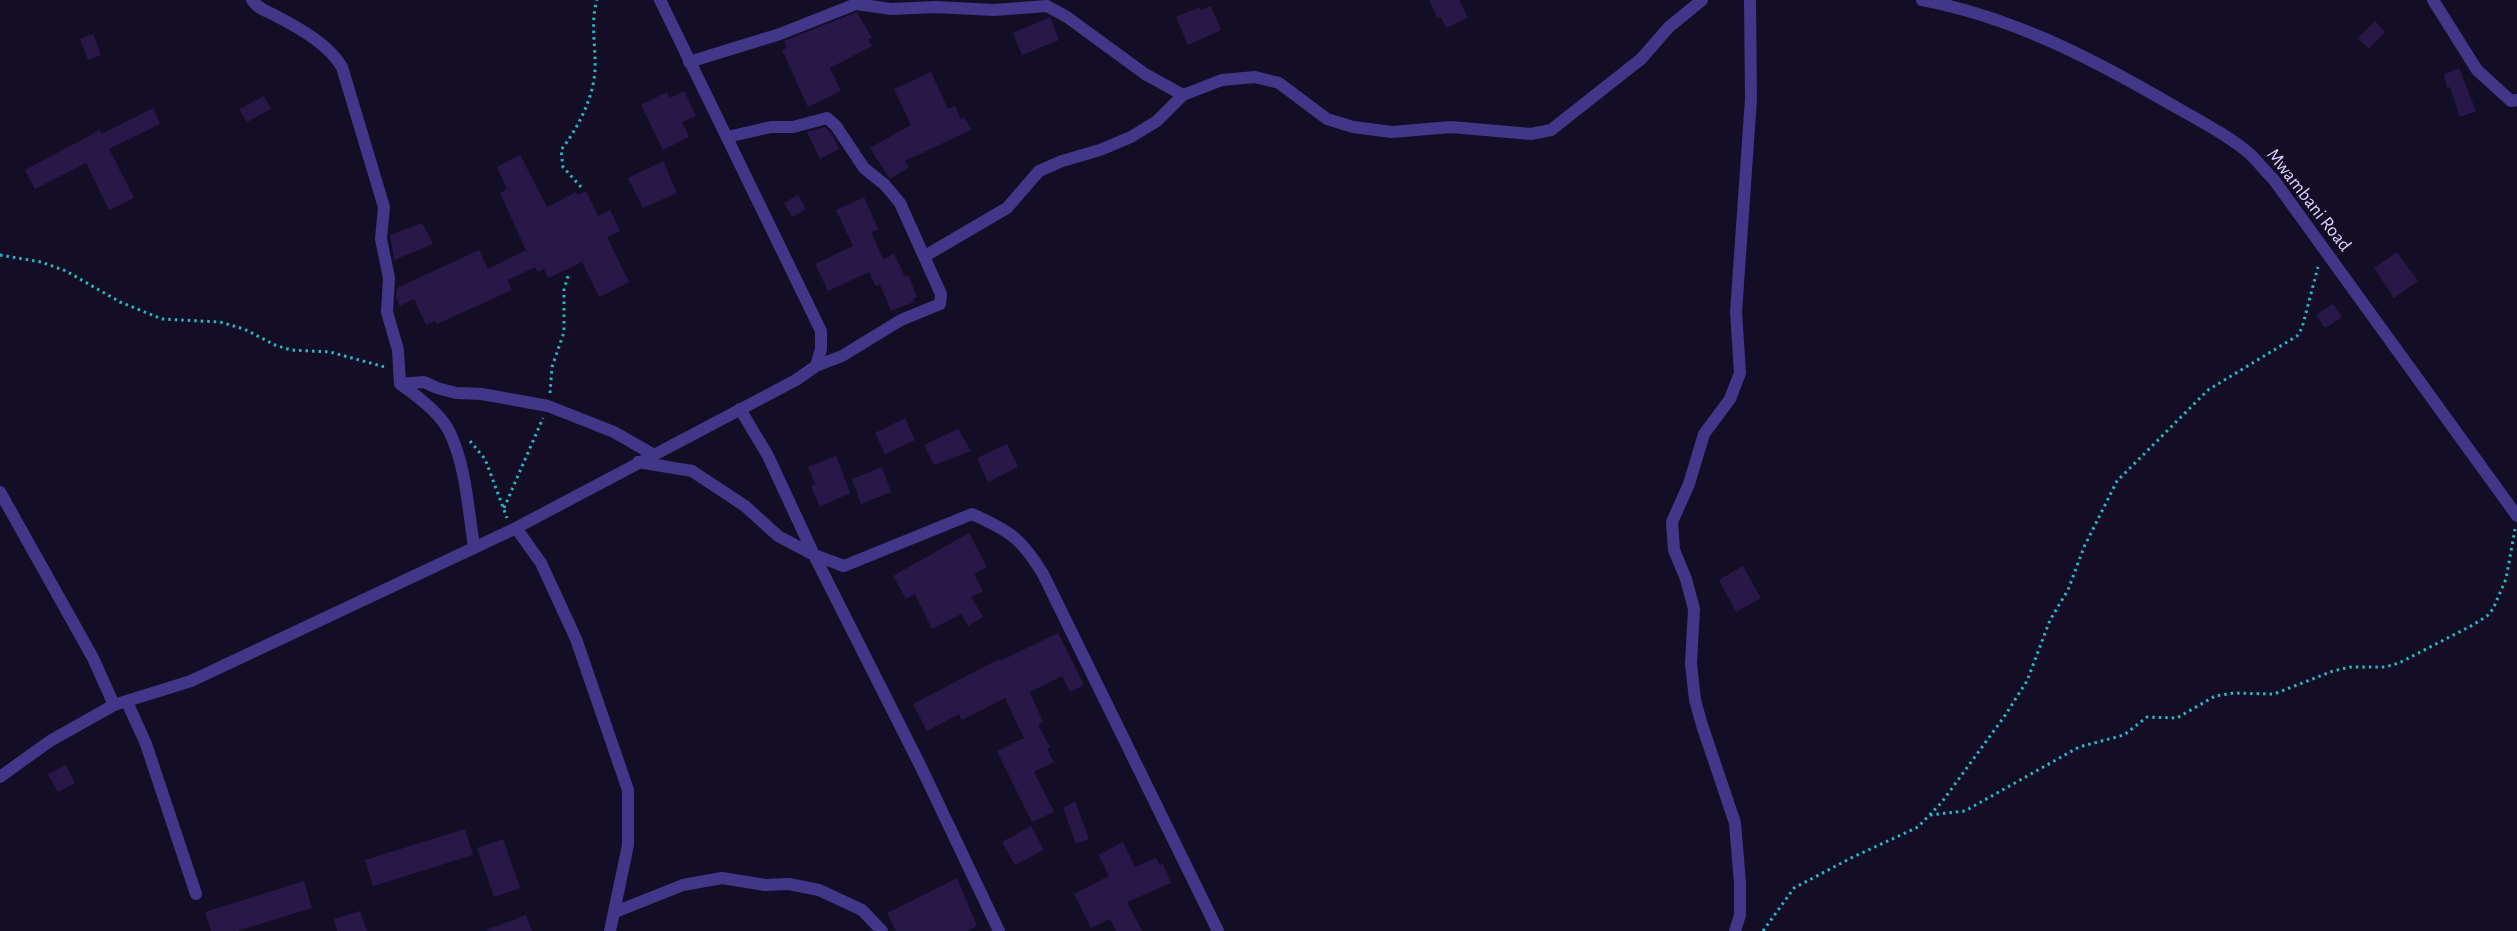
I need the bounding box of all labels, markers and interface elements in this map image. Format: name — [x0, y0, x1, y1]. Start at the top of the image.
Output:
street label: Mwambani Road — [2262, 144, 2356, 256]

